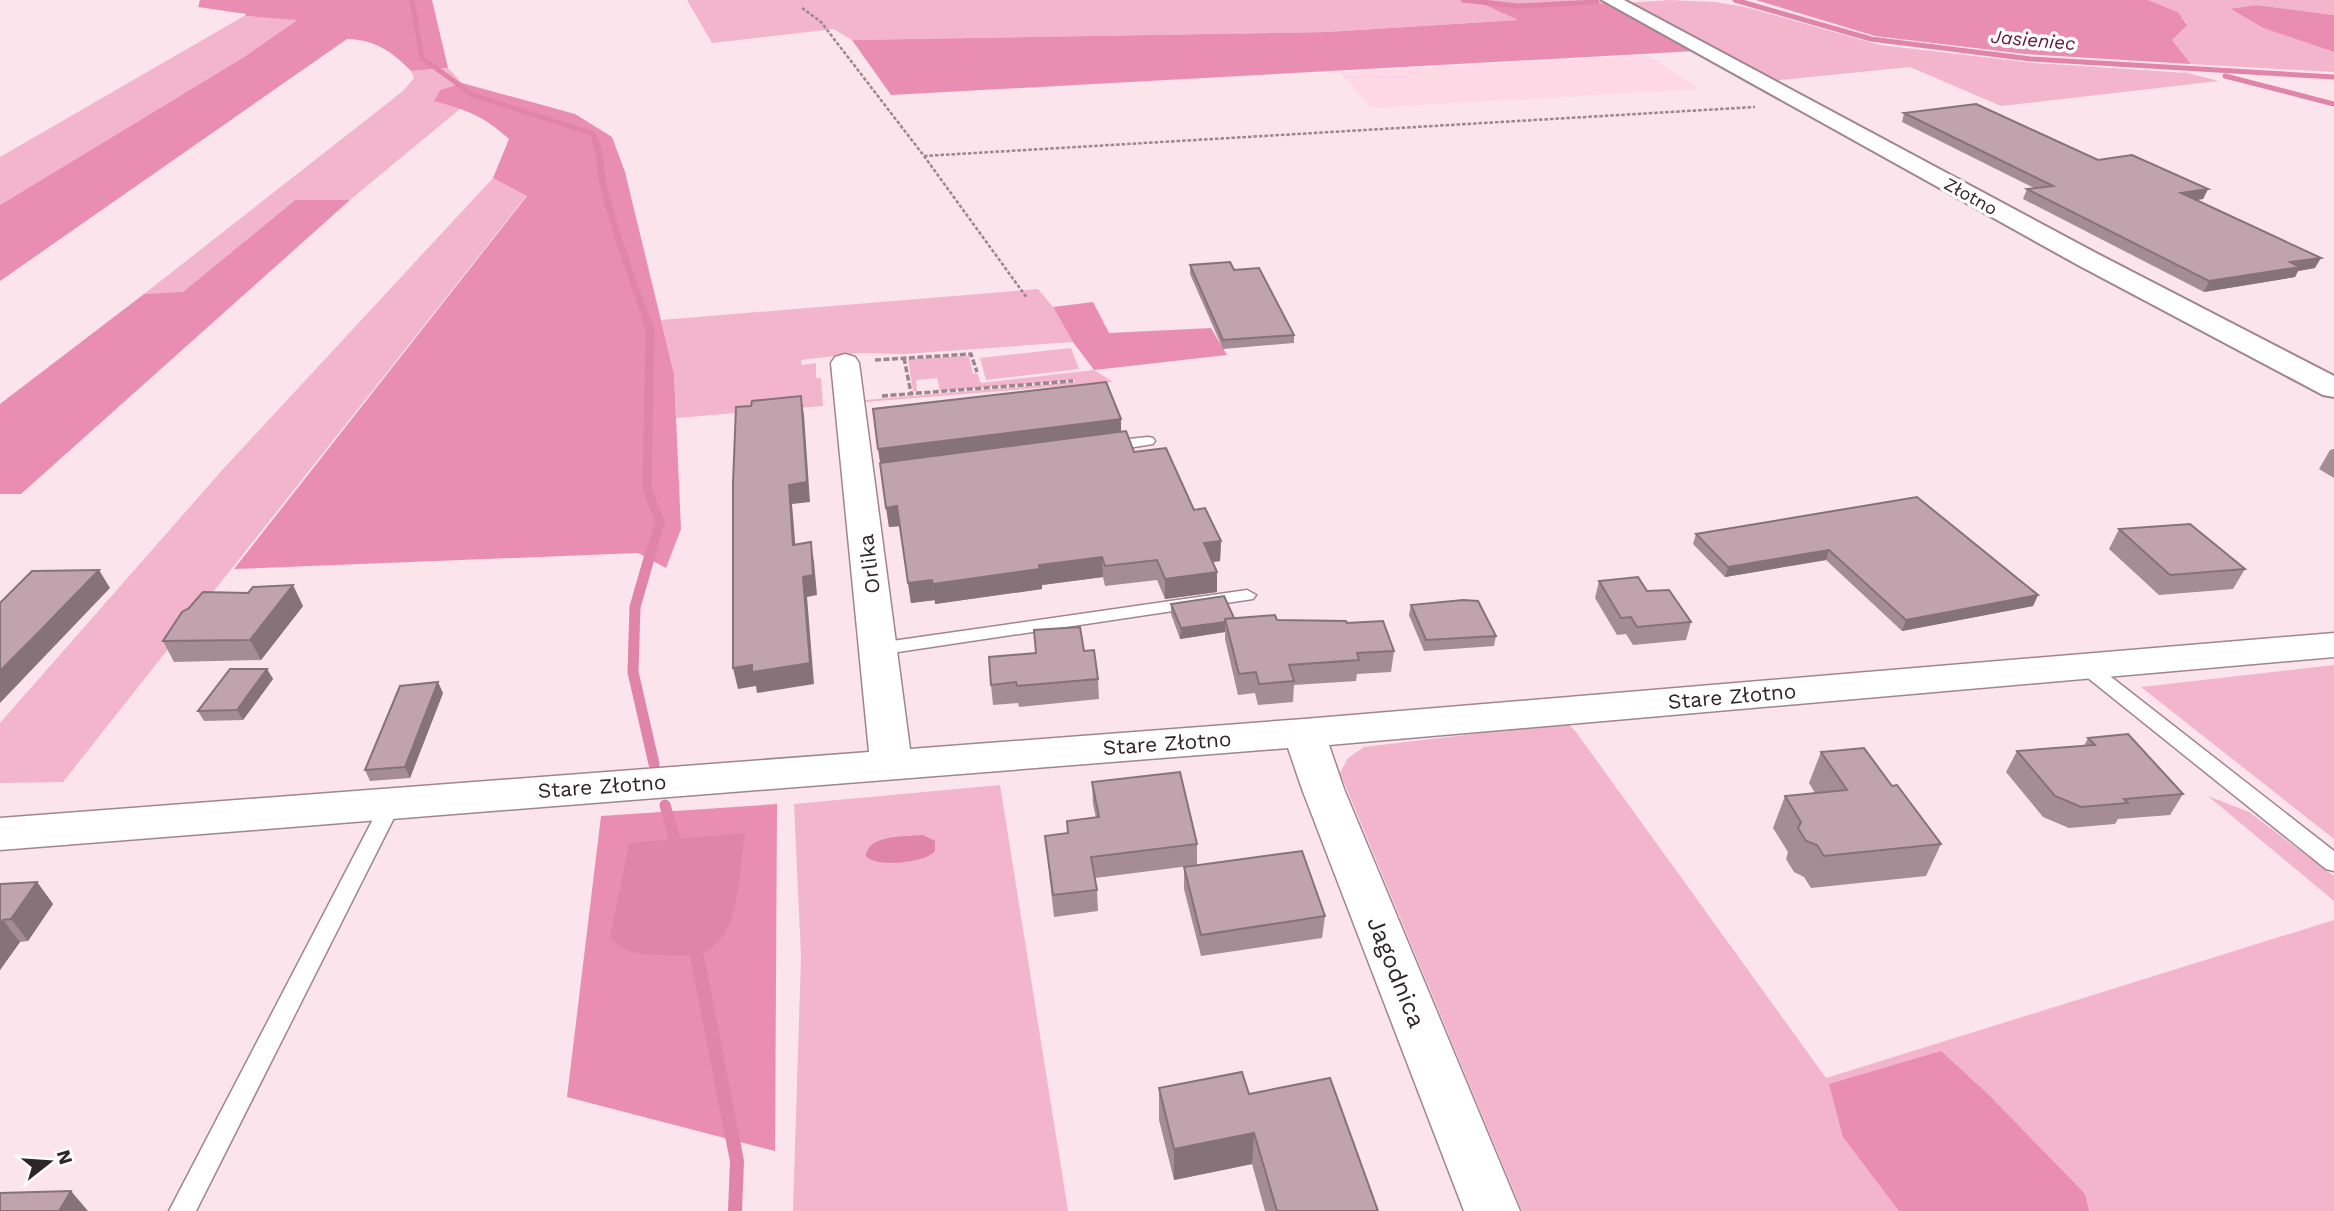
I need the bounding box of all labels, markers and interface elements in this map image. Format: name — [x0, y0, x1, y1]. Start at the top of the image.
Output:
water label: Jasieniec — [1990, 25, 2076, 55]
street label: Złotno — [1941, 173, 2001, 219]
street label: Orlika — [853, 533, 885, 595]
street label: Stare Złotno — [1667, 678, 1797, 714]
street label: Stare Złotno — [1102, 726, 1232, 760]
street label: Stare Złotno — [537, 769, 667, 803]
street label: Jagodnica — [1361, 912, 1431, 1032]
north arrow — [14, 1127, 84, 1197]
text: N — [52, 1147, 78, 1167]

